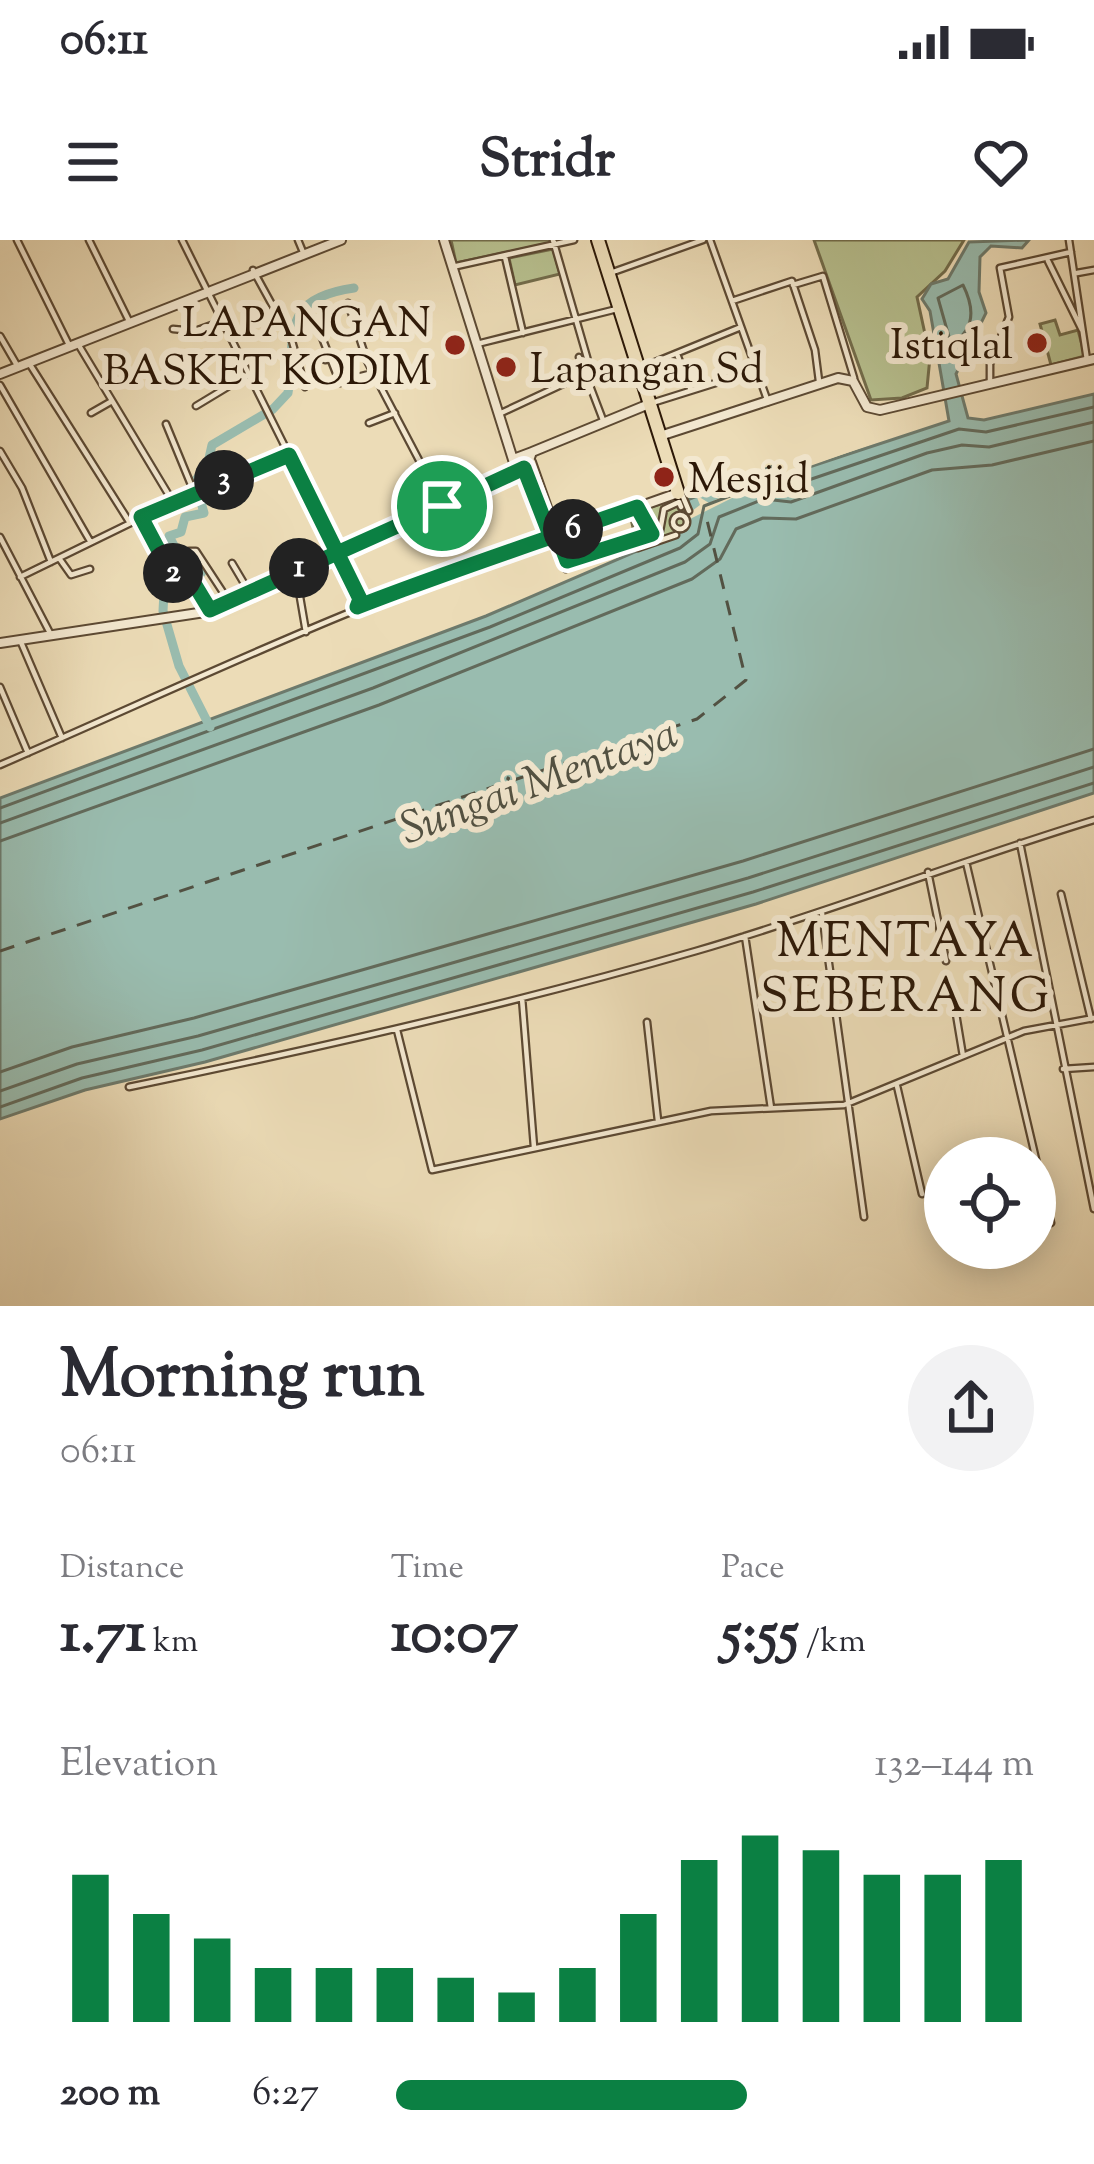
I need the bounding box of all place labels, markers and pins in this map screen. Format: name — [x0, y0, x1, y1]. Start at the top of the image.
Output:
place label: LAPANGAN BASKET KODIM — [103, 296, 431, 404]
place label: Istiqlal — [890, 318, 1013, 378]
marker: Istiqlal — [1024, 330, 1050, 356]
marker: LAPANGAN BASKET KODIM — [442, 332, 468, 358]
place label: Lapangan Sd — [530, 342, 764, 402]
marker: Lapangan Sd — [493, 354, 519, 380]
pin: 3 — [194, 450, 254, 510]
place label: Mesjid — [688, 452, 809, 512]
pin — [391, 455, 493, 557]
marker: Mesjid — [651, 464, 677, 490]
pin: 6 — [543, 499, 603, 559]
pin: 1 — [269, 538, 329, 598]
pin: 2 — [143, 543, 203, 603]

